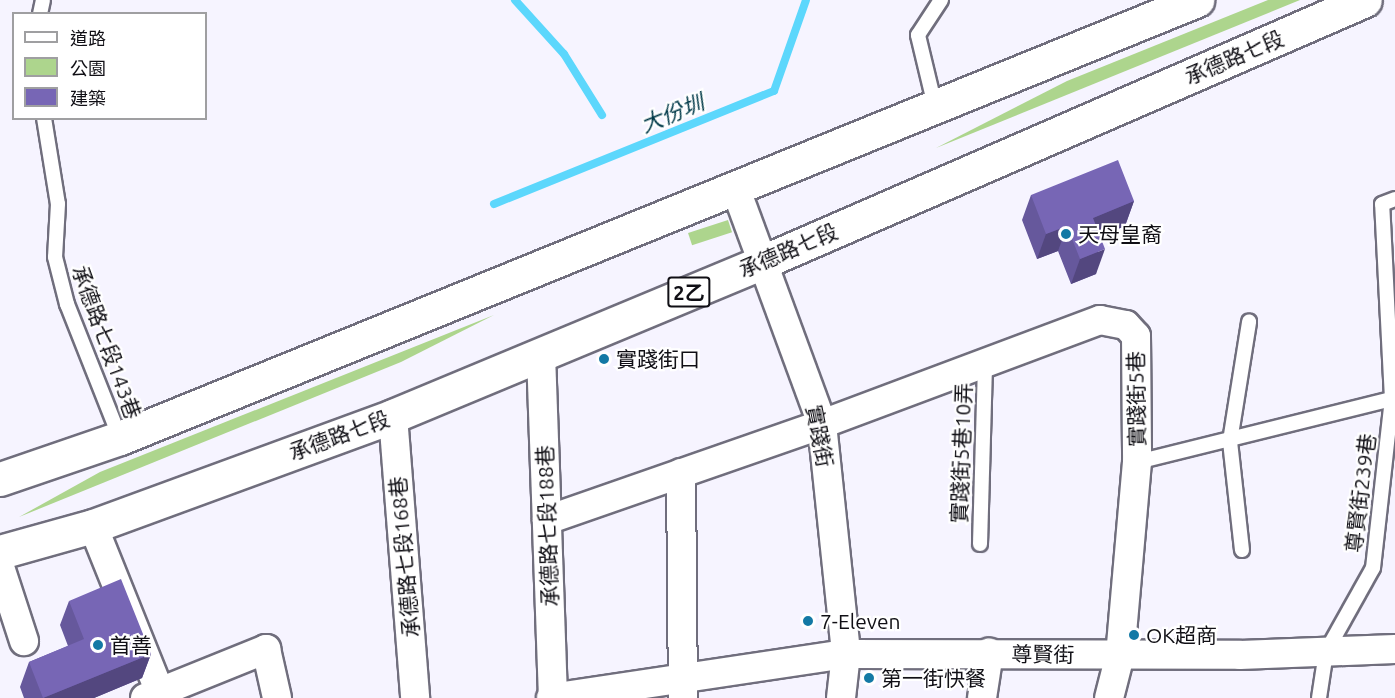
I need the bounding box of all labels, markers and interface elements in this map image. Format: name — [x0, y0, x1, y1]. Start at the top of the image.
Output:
legend — [12, 12, 207, 120]
street label: 承德路七段 — [1181, 25, 1287, 89]
text: 道路 — [70, 28, 106, 48]
text: 公園 — [70, 58, 106, 78]
text: 建築 — [70, 88, 106, 108]
water label: 大份圳 — [636, 88, 708, 138]
street label: 承德路七段 — [735, 218, 841, 282]
place label: 天母皇裔 — [1078, 221, 1162, 247]
marker: 天母皇裔 — [1059, 227, 1073, 241]
street label: 承德路七段143巷 — [68, 262, 146, 422]
road number: 2乙 — [666, 275, 712, 309]
place label: 實踐街口 — [616, 346, 700, 372]
street label: 實踐街5巷 — [1123, 351, 1149, 447]
marker: 實踐街口 — [597, 352, 611, 366]
street label: 實踐街5巷10弄 — [946, 382, 976, 524]
street label: 實踐街 — [802, 403, 838, 469]
street label: 承德路七段 — [285, 405, 393, 465]
street label: 尊賢街239巷 — [1340, 432, 1380, 554]
street label: 承德路七段188巷 — [532, 445, 562, 607]
street label: 承德路七段168巷 — [384, 475, 424, 639]
place label: 7-Eleven — [820, 608, 901, 634]
marker: 7-Eleven — [801, 614, 815, 628]
place label: OK超商 — [1146, 622, 1217, 648]
marker: OK超商 — [1127, 628, 1141, 642]
place label: 首善 — [110, 632, 152, 658]
marker: 首善 — [91, 638, 105, 652]
street label: 尊賢街 — [1011, 641, 1075, 667]
place label: 第一街快餐 — [881, 665, 986, 691]
marker: 第一街快餐 — [862, 671, 876, 685]

